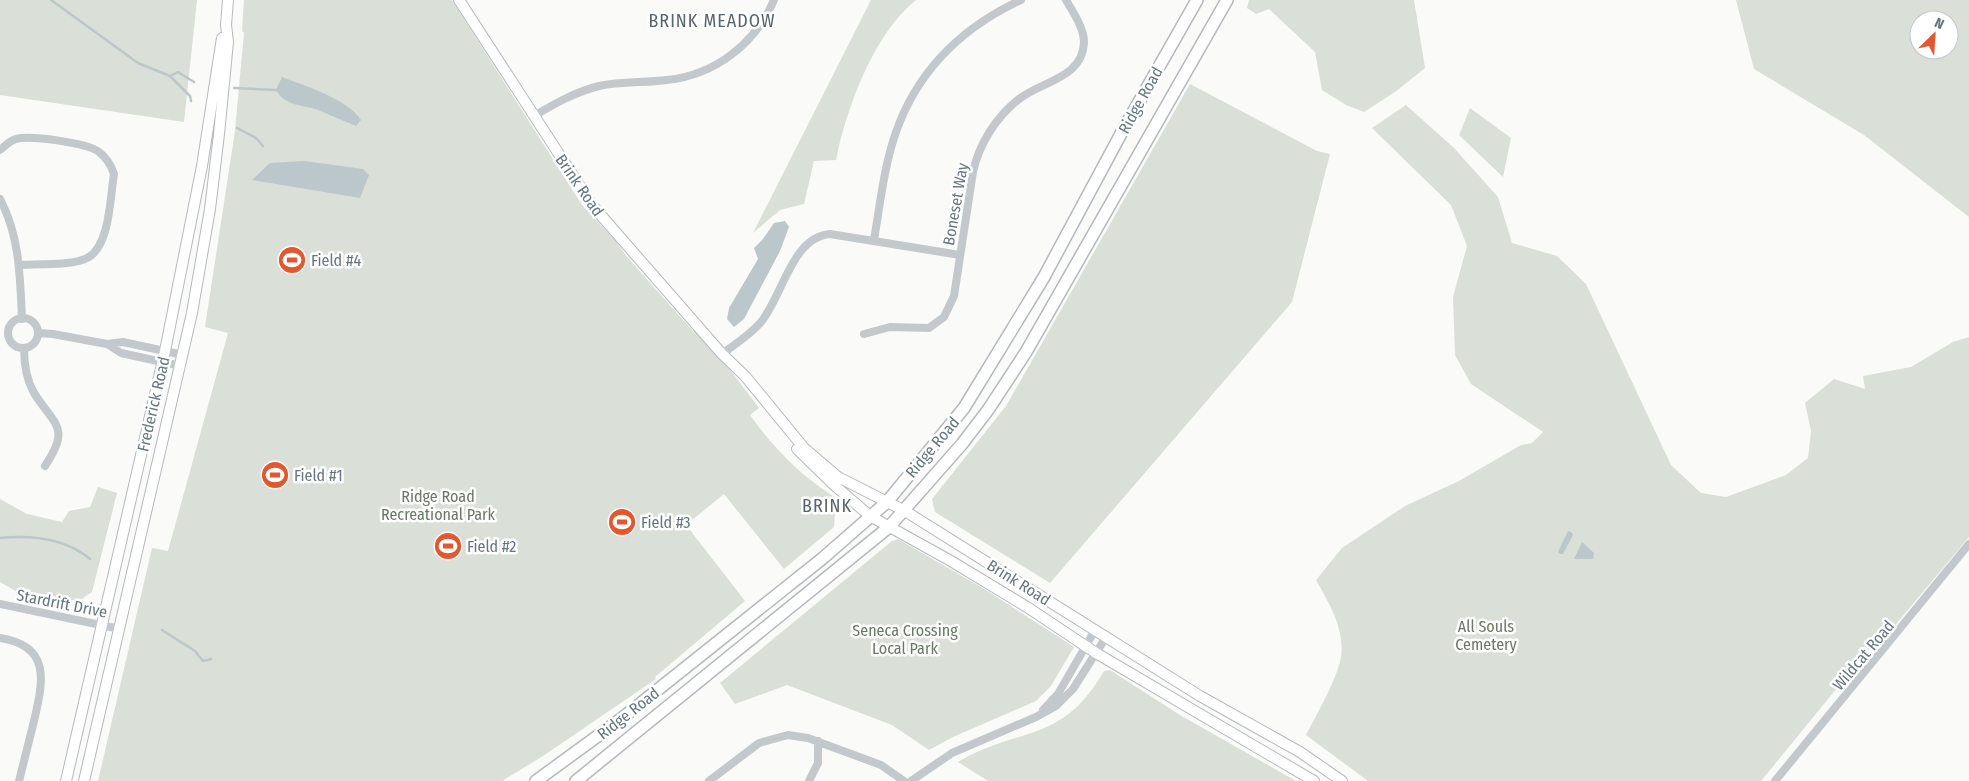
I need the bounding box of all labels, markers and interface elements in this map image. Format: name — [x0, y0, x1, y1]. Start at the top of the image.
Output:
district label: BRINK MEADOW — [648, 10, 776, 32]
north arrow — [1909, 10, 1959, 60]
text: N — [1932, 14, 1947, 33]
street label: Ridge Road — [1114, 64, 1167, 137]
street label: Brink Road — [551, 151, 608, 220]
street label: Boneset Way — [939, 160, 972, 247]
sports icon: Field #4 — [277, 245, 307, 275]
place label: Field #4 — [311, 251, 361, 270]
street label: Frederick Road — [133, 355, 174, 453]
street label: Ridge Road — [902, 413, 963, 482]
sports icon: Field #1 — [260, 460, 290, 490]
place label: Field #1 — [294, 466, 343, 485]
park label: Ridge Road Recreational Park — [381, 487, 496, 524]
district label: BRINK — [802, 495, 852, 517]
sports icon: Field #3 — [607, 507, 637, 537]
place label: Field #3 — [641, 513, 691, 532]
sports icon: Field #2 — [433, 531, 463, 561]
place label: Field #2 — [467, 537, 516, 556]
street label: Brink Road — [984, 556, 1054, 609]
street label: Stardrift Drive — [15, 585, 109, 622]
street label: Wildcat Road — [1829, 616, 1898, 694]
park label: All Souls Cemetery — [1455, 617, 1518, 654]
park label: Seneca Crossing Local Park — [852, 621, 958, 658]
street label: Ridge Road — [594, 683, 663, 743]

